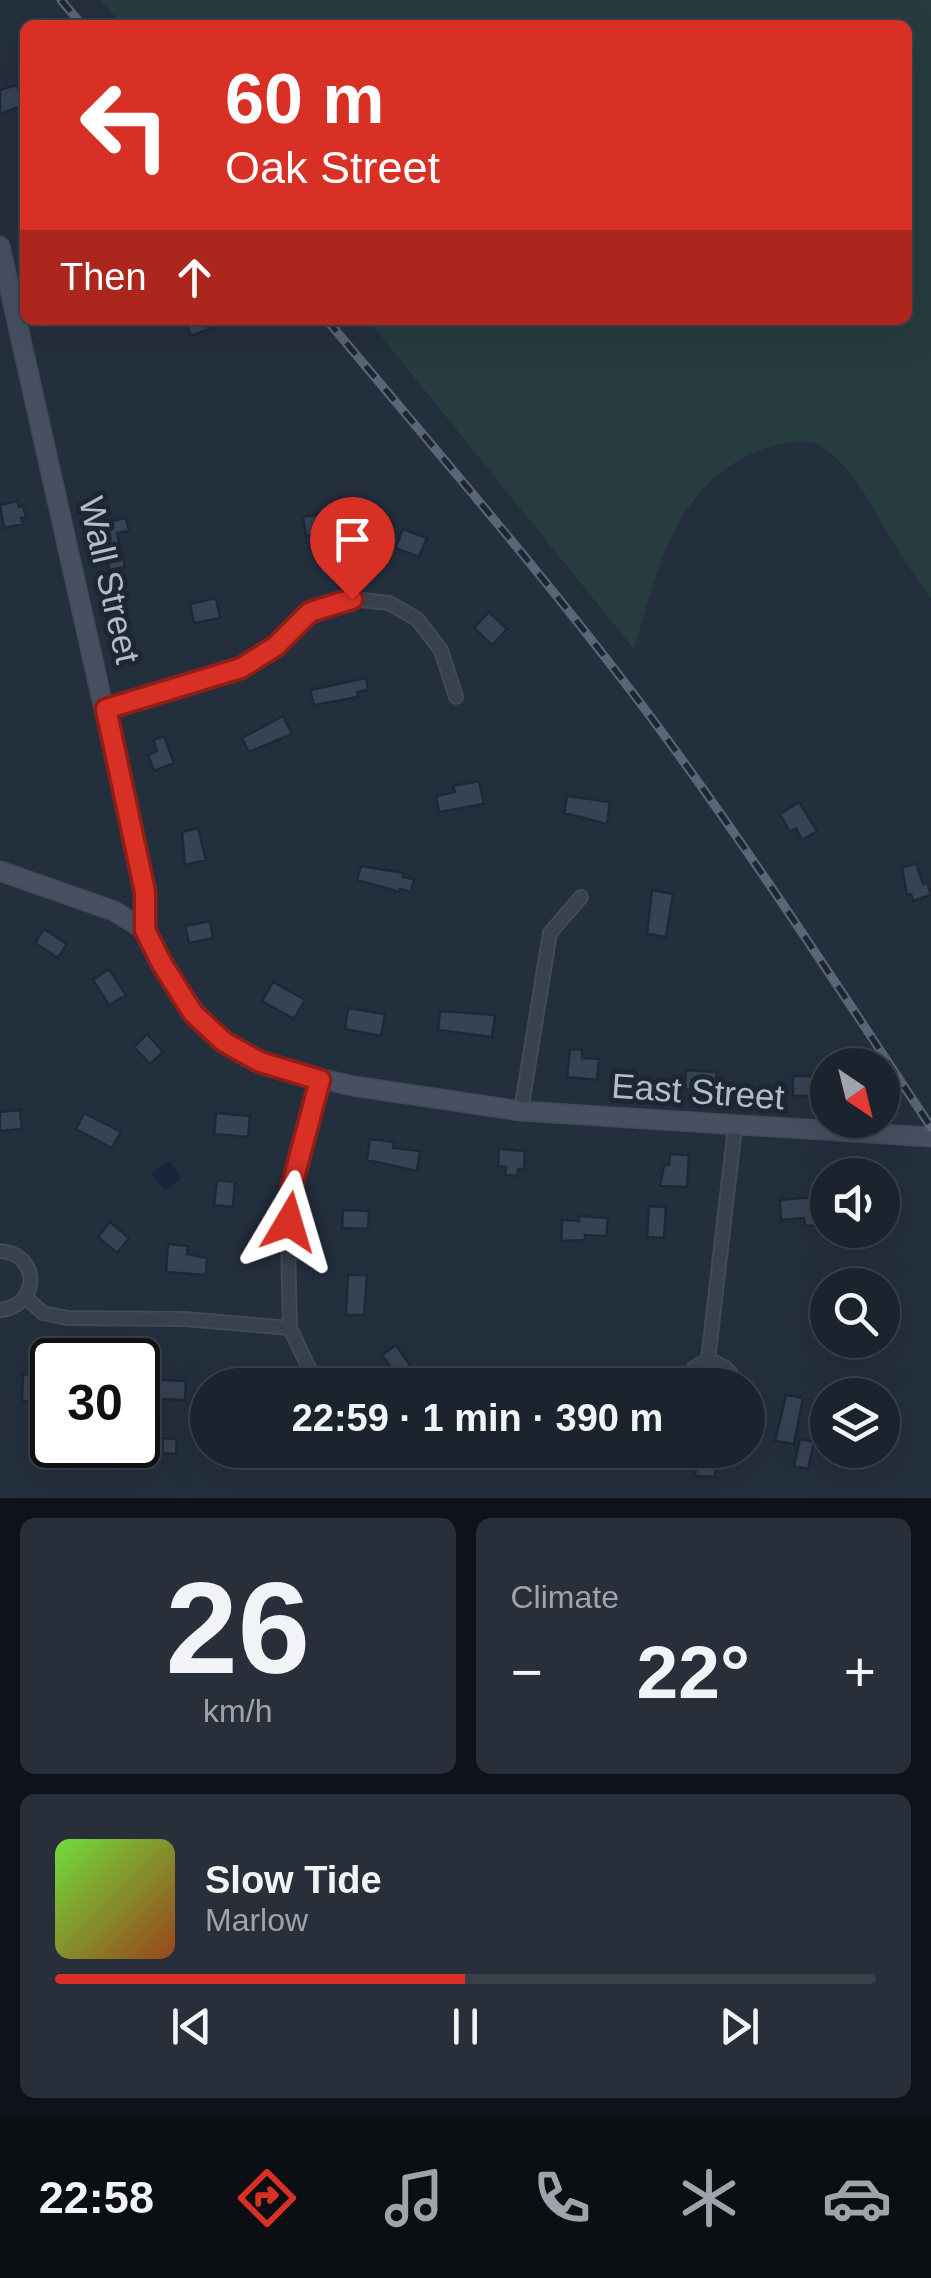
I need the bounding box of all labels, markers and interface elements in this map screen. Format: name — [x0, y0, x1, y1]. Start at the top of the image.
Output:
icon: left — [60, 60, 190, 190]
text: 60 m — [225, 60, 385, 138]
text: Oak Street — [225, 142, 440, 193]
icon: ahead — [167, 250, 222, 305]
text: Then — [60, 256, 147, 298]
street label: Wall Street — [72, 493, 148, 667]
pin — [310, 497, 395, 600]
icon: arrive — [325, 512, 380, 567]
north arrow — [810, 1048, 900, 1138]
map controls — [810, 1048, 900, 1468]
street label: East Street — [610, 1066, 786, 1117]
button: sound — [810, 1158, 900, 1248]
position arrow — [237, 1170, 341, 1274]
button: search — [810, 1268, 900, 1358]
speed limit sign: 30 — [30, 1338, 160, 1468]
button: layers — [810, 1378, 900, 1468]
text: 22:59 · 1 min · 390 m — [292, 1397, 663, 1439]
text: 26 — [165, 1555, 310, 1701]
text: Climate — [511, 1579, 619, 1615]
text: 22° — [637, 1630, 750, 1714]
text: − — [511, 1641, 543, 1703]
text: + — [844, 1641, 876, 1703]
text: km/h — [203, 1693, 272, 1729]
text: Slow Tide — [205, 1859, 382, 1901]
text: Marlow — [205, 1902, 308, 1938]
icon: previous — [164, 1999, 219, 2054]
icon: pause — [438, 1999, 493, 2054]
icon: next — [712, 1999, 767, 2054]
icon: directions — [232, 2163, 302, 2233]
icon: music — [379, 2163, 449, 2233]
icon: phone — [527, 2163, 597, 2233]
icon: climate — [674, 2163, 744, 2233]
icon: car — [822, 2163, 892, 2233]
text: 22:58 — [39, 2172, 154, 2223]

